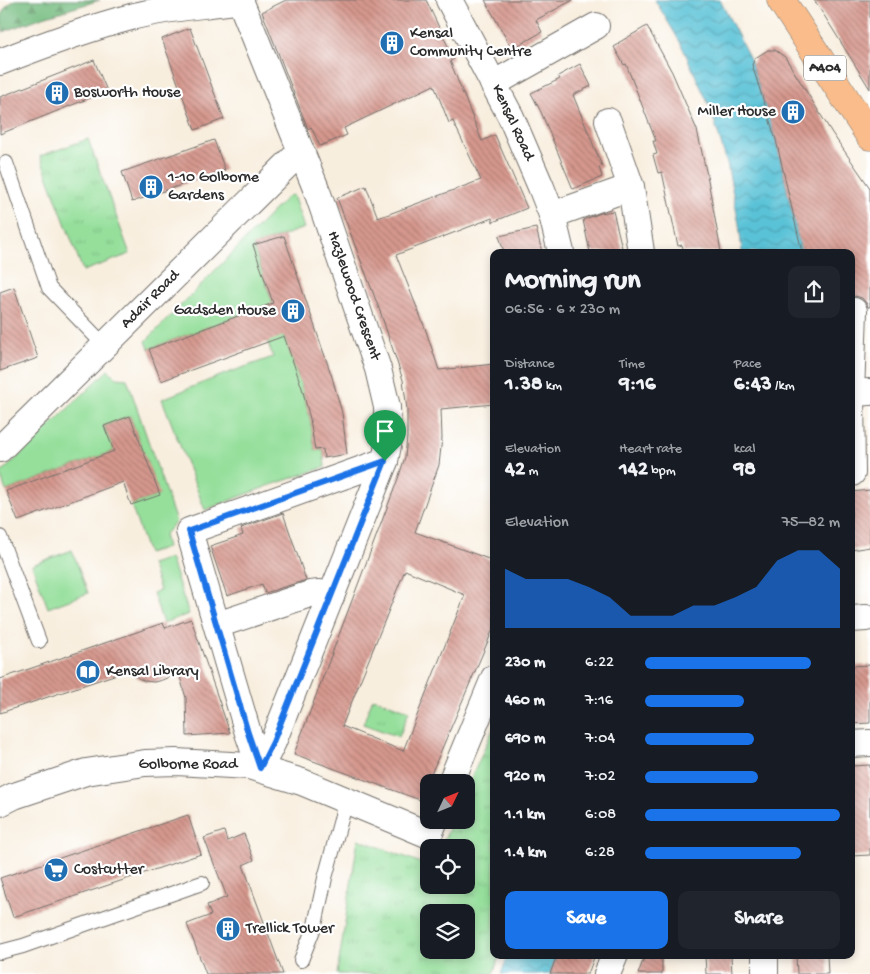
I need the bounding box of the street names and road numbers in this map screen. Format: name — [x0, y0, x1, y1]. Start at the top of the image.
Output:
road number: A404 — [804, 56, 846, 80]
street label: Kensal Road — [486, 82, 539, 166]
street label: Hazlewood Crescent — [322, 229, 384, 364]
street label: Adair Road — [118, 265, 186, 333]
street label: Golborne Road — [139, 756, 239, 775]

